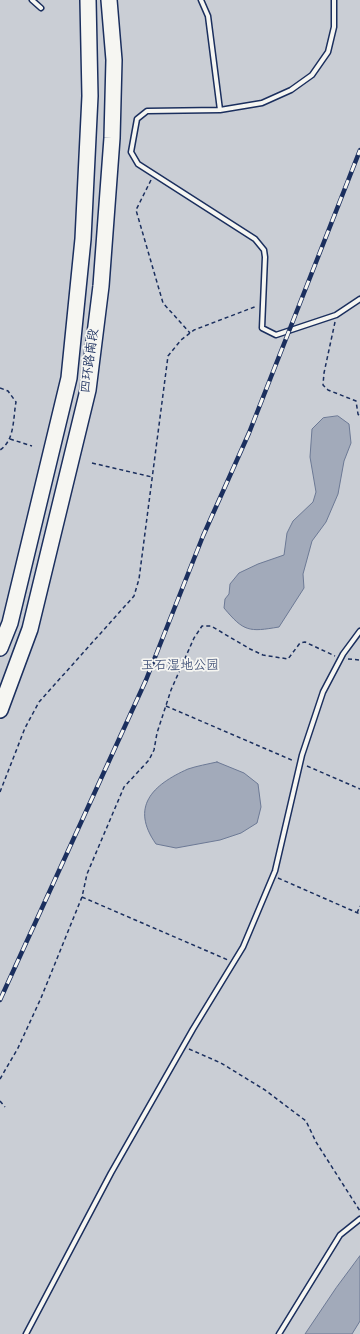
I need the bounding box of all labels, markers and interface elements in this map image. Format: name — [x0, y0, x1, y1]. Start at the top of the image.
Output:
street label: 四环路南段 — [79, 328, 103, 394]
park label: 玉石湿地公园 — [141, 659, 219, 675]

